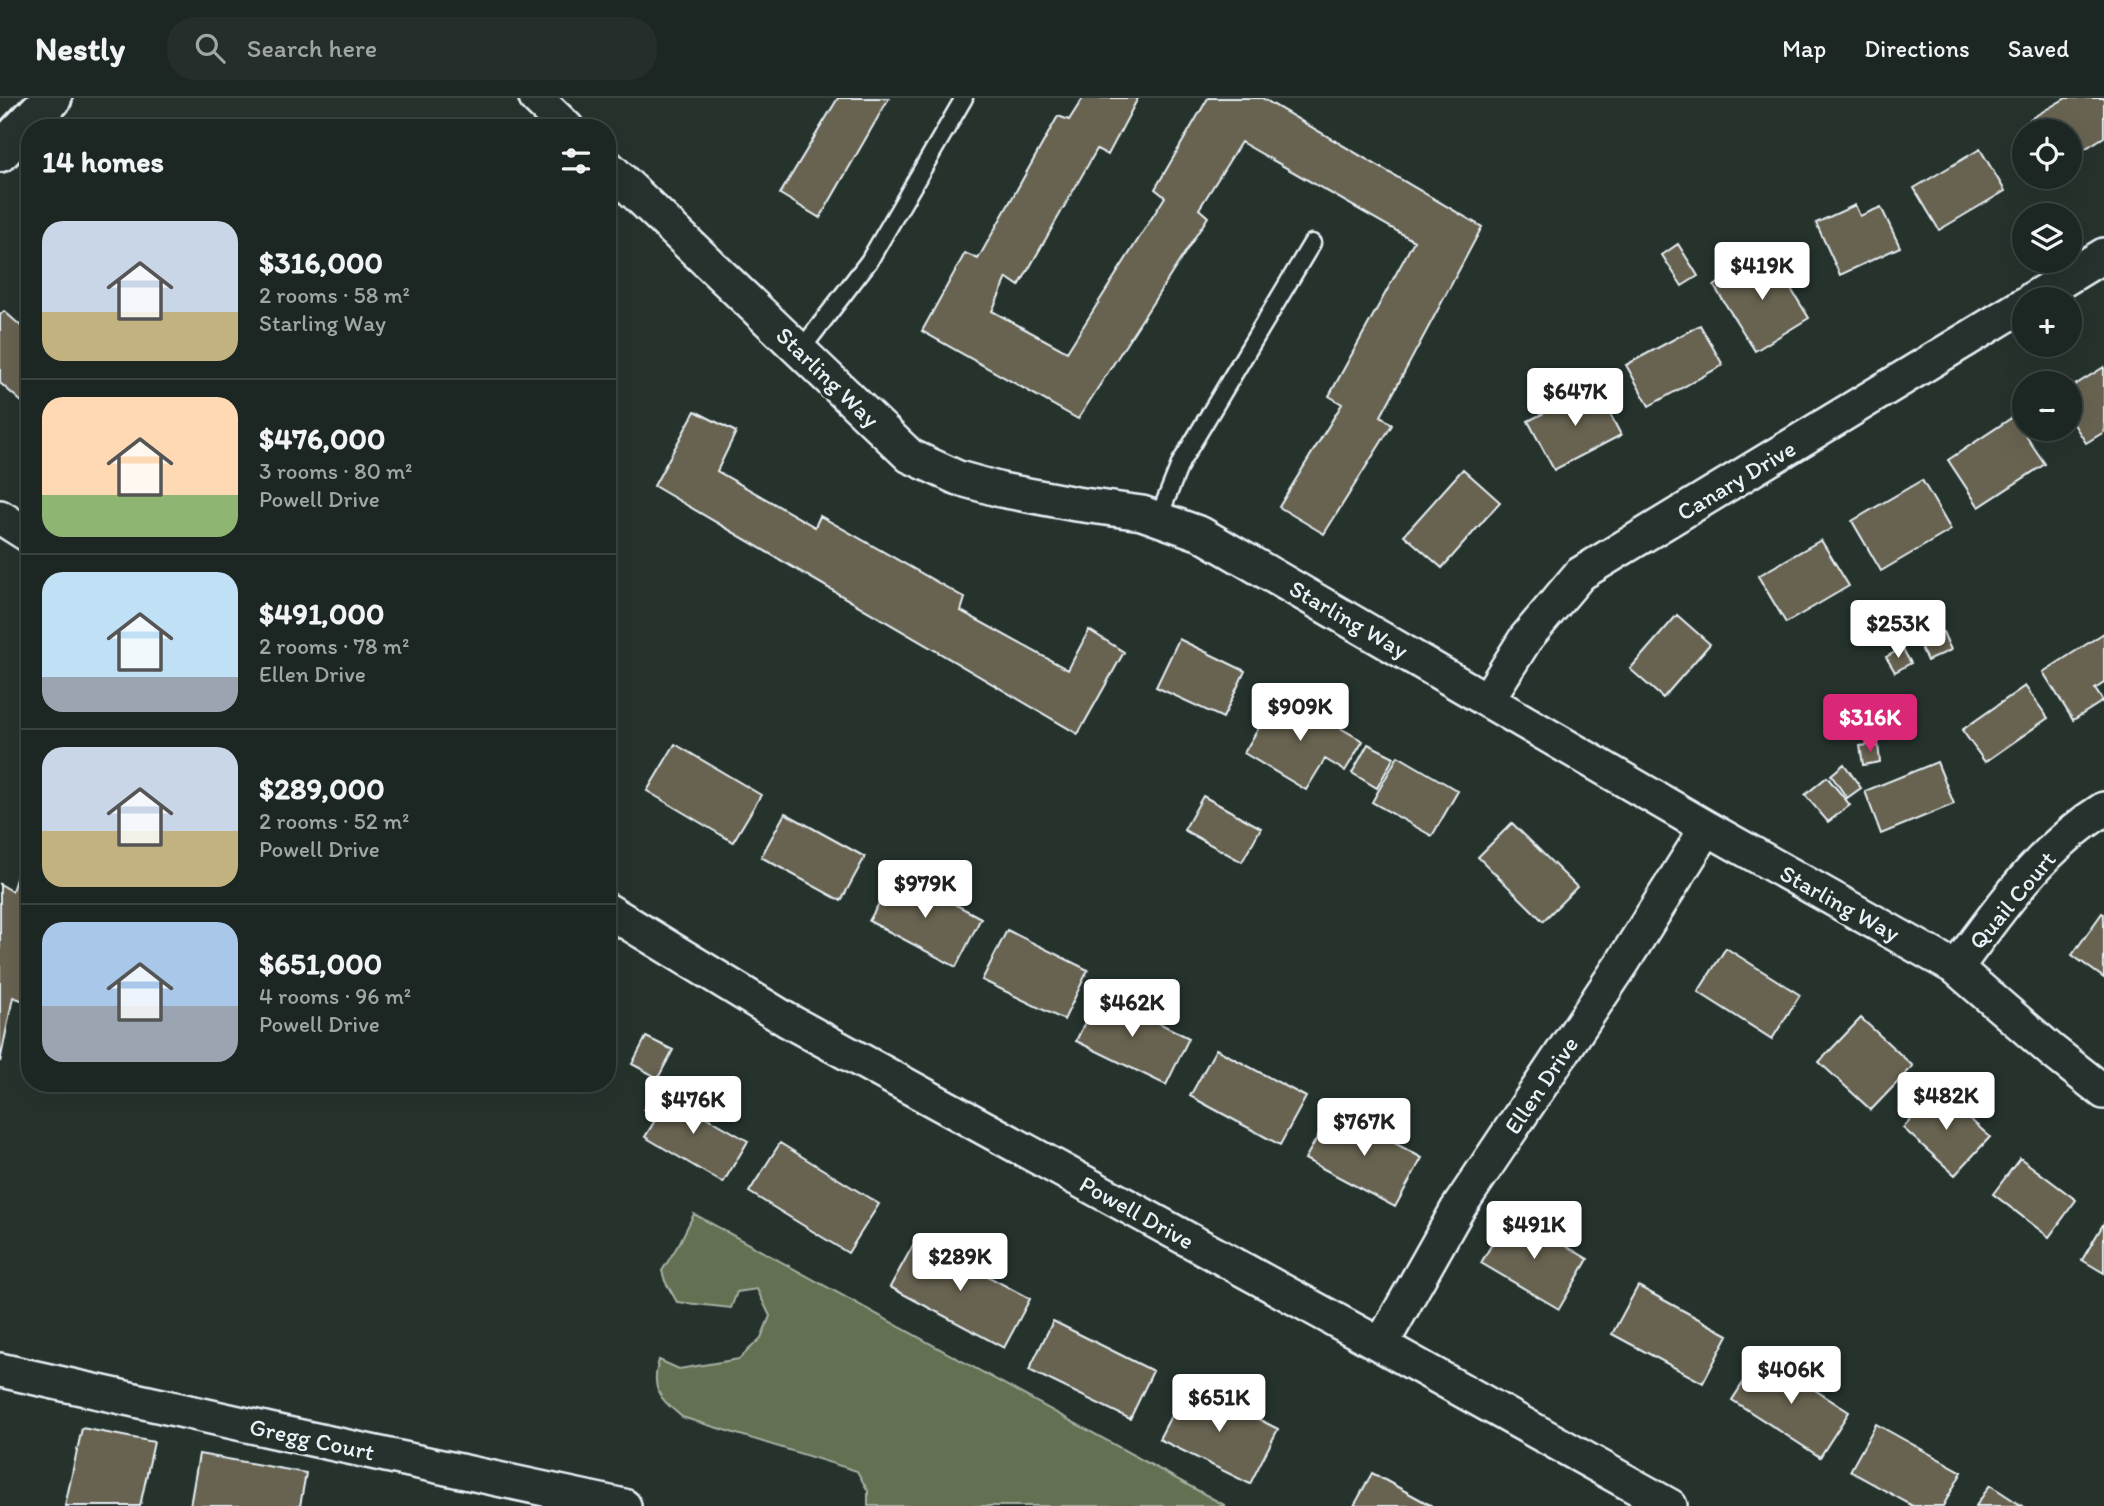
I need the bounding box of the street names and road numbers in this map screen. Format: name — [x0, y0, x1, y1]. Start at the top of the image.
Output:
street label: Starling Way — [770, 321, 886, 434]
street label: Canary Drive — [1671, 433, 1801, 527]
street label: Starling Way — [1284, 573, 1414, 665]
street label: Quail Court — [1962, 845, 2062, 955]
street label: Starling Way — [1775, 858, 1906, 948]
street label: Ellen Drive — [1498, 1031, 1584, 1139]
street label: Powell Drive — [1075, 1169, 1199, 1255]
street label: Gregg Court — [247, 1412, 377, 1466]

